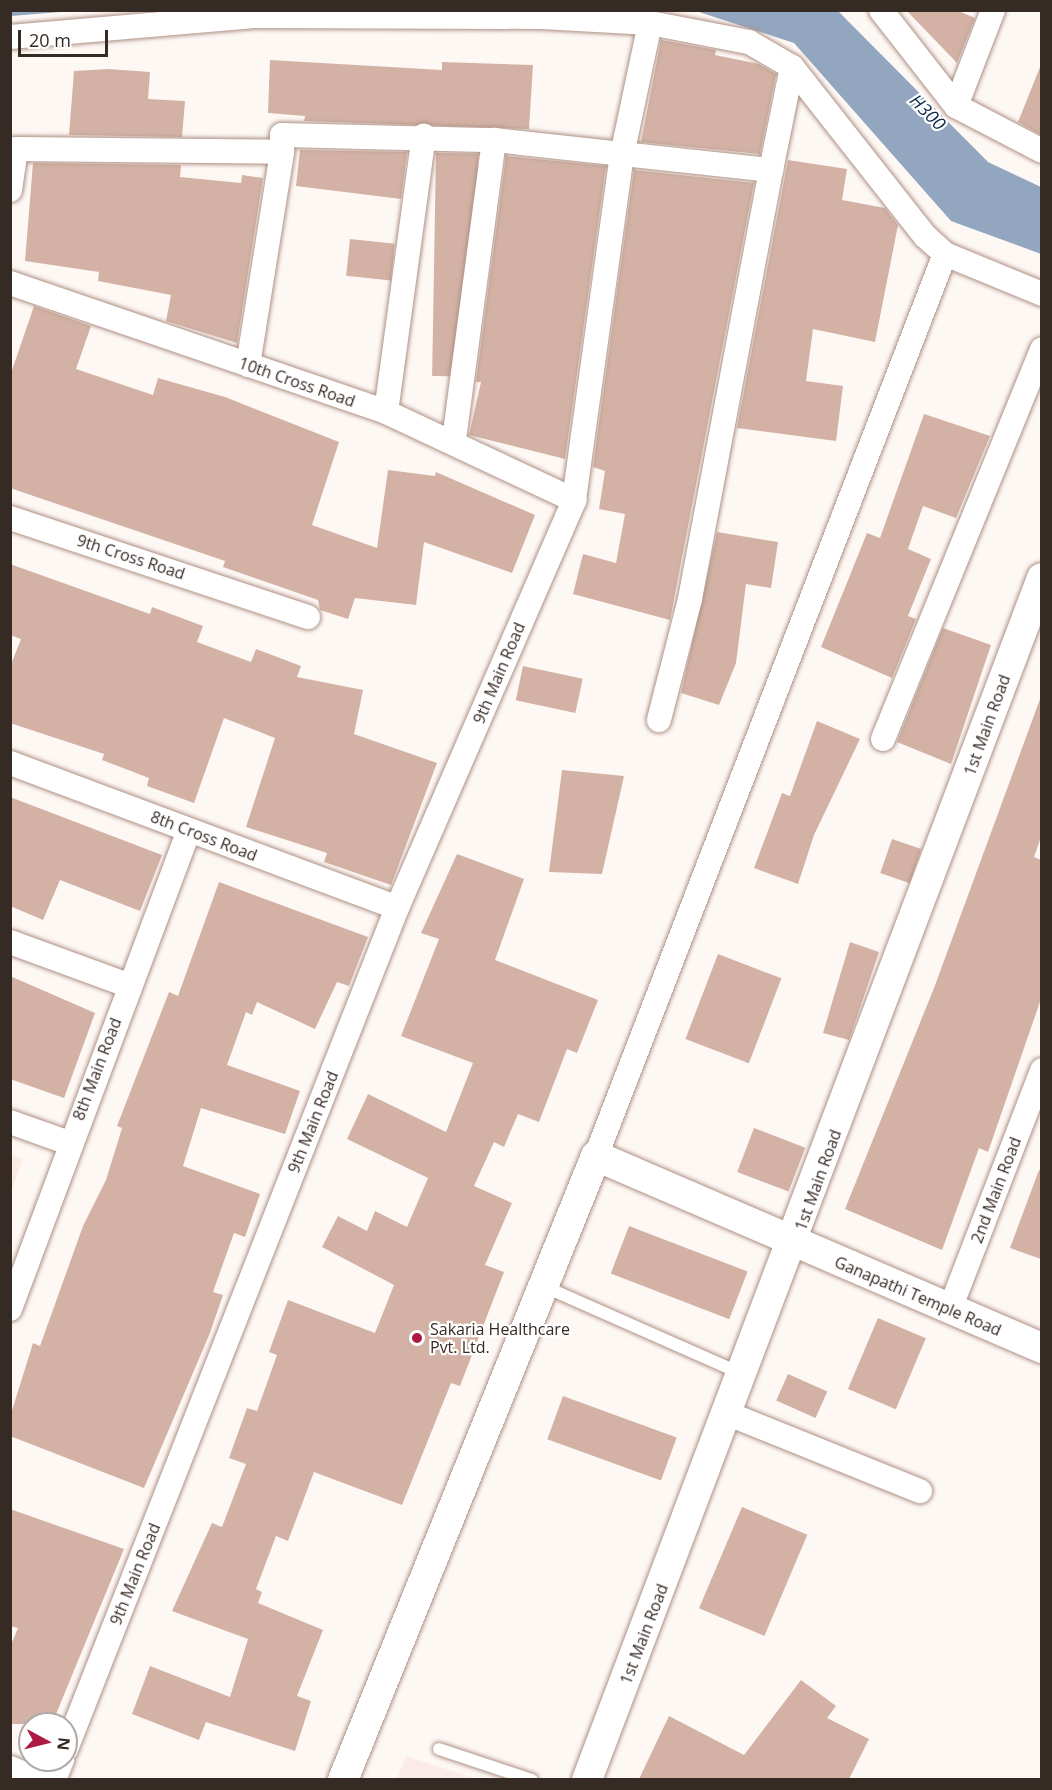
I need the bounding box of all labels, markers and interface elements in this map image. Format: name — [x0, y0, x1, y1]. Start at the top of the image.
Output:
scale bar — [21, 18, 111, 56]
text: 20 m — [29, 28, 71, 52]
water label: H300 — [906, 90, 950, 134]
street label: 10th Cross Road — [236, 353, 358, 411]
street label: 9th Cross Road — [74, 530, 188, 584]
street label: 9th Main Road — [469, 619, 529, 727]
street label: 1st Main Road — [960, 672, 1014, 778]
street label: 8th Cross Road — [148, 807, 260, 865]
street label: 8th Main Road — [69, 1015, 125, 1123]
street label: 9th Main Road — [284, 1068, 342, 1176]
street label: 1st Main Road — [791, 1127, 845, 1233]
street label: 2nd Main Road — [967, 1134, 1025, 1246]
street label: Ganapathi Temple Road — [832, 1252, 1004, 1340]
place label: Sakaria Healthcare Pvt. Ltd. — [430, 1319, 570, 1357]
marker: Sakaria Healthcare Pvt. Ltd. — [408, 1329, 426, 1347]
street label: 9th Main Road — [106, 1520, 164, 1628]
street label: 1st Main Road — [616, 1581, 672, 1687]
north arrow — [18, 1712, 78, 1772]
text: N — [52, 1736, 76, 1752]

